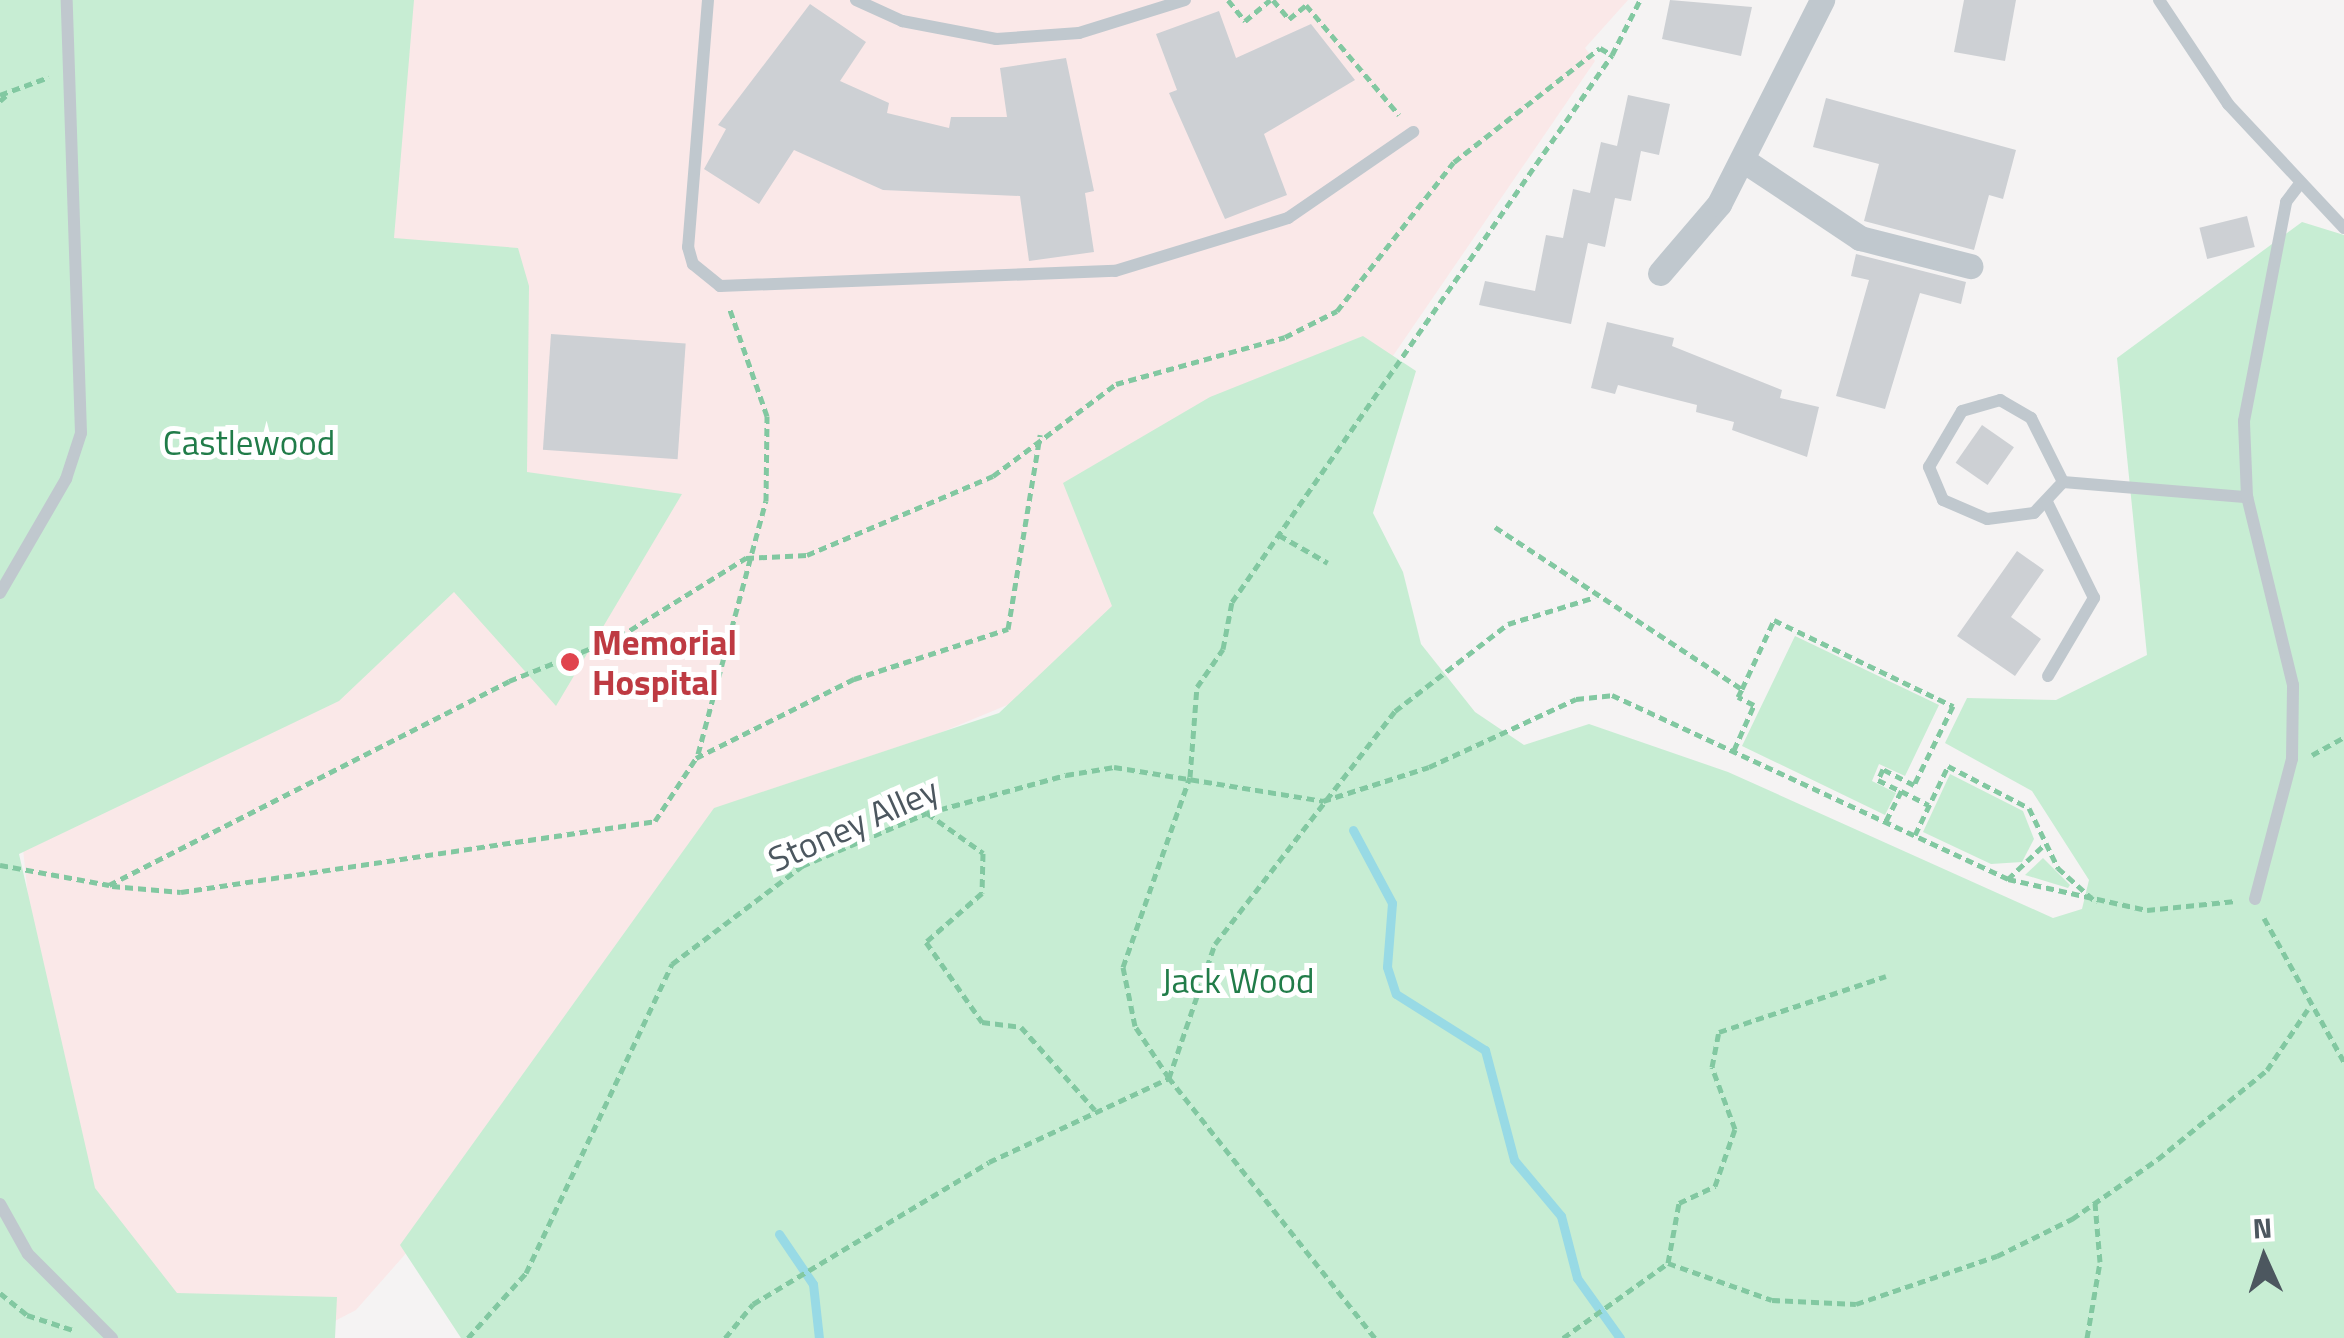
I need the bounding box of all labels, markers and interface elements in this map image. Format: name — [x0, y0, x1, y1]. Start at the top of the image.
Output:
park label: Castlewood — [163, 421, 335, 463]
place label: Memorial Hospital — [592, 621, 737, 703]
marker: Memorial Hospital — [557, 649, 583, 675]
street label: Stoney Alley — [762, 768, 944, 880]
park label: Jack Wood — [1161, 959, 1315, 1001]
text: N — [2252, 1206, 2273, 1250]
north arrow — [2214, 1208, 2314, 1308]

